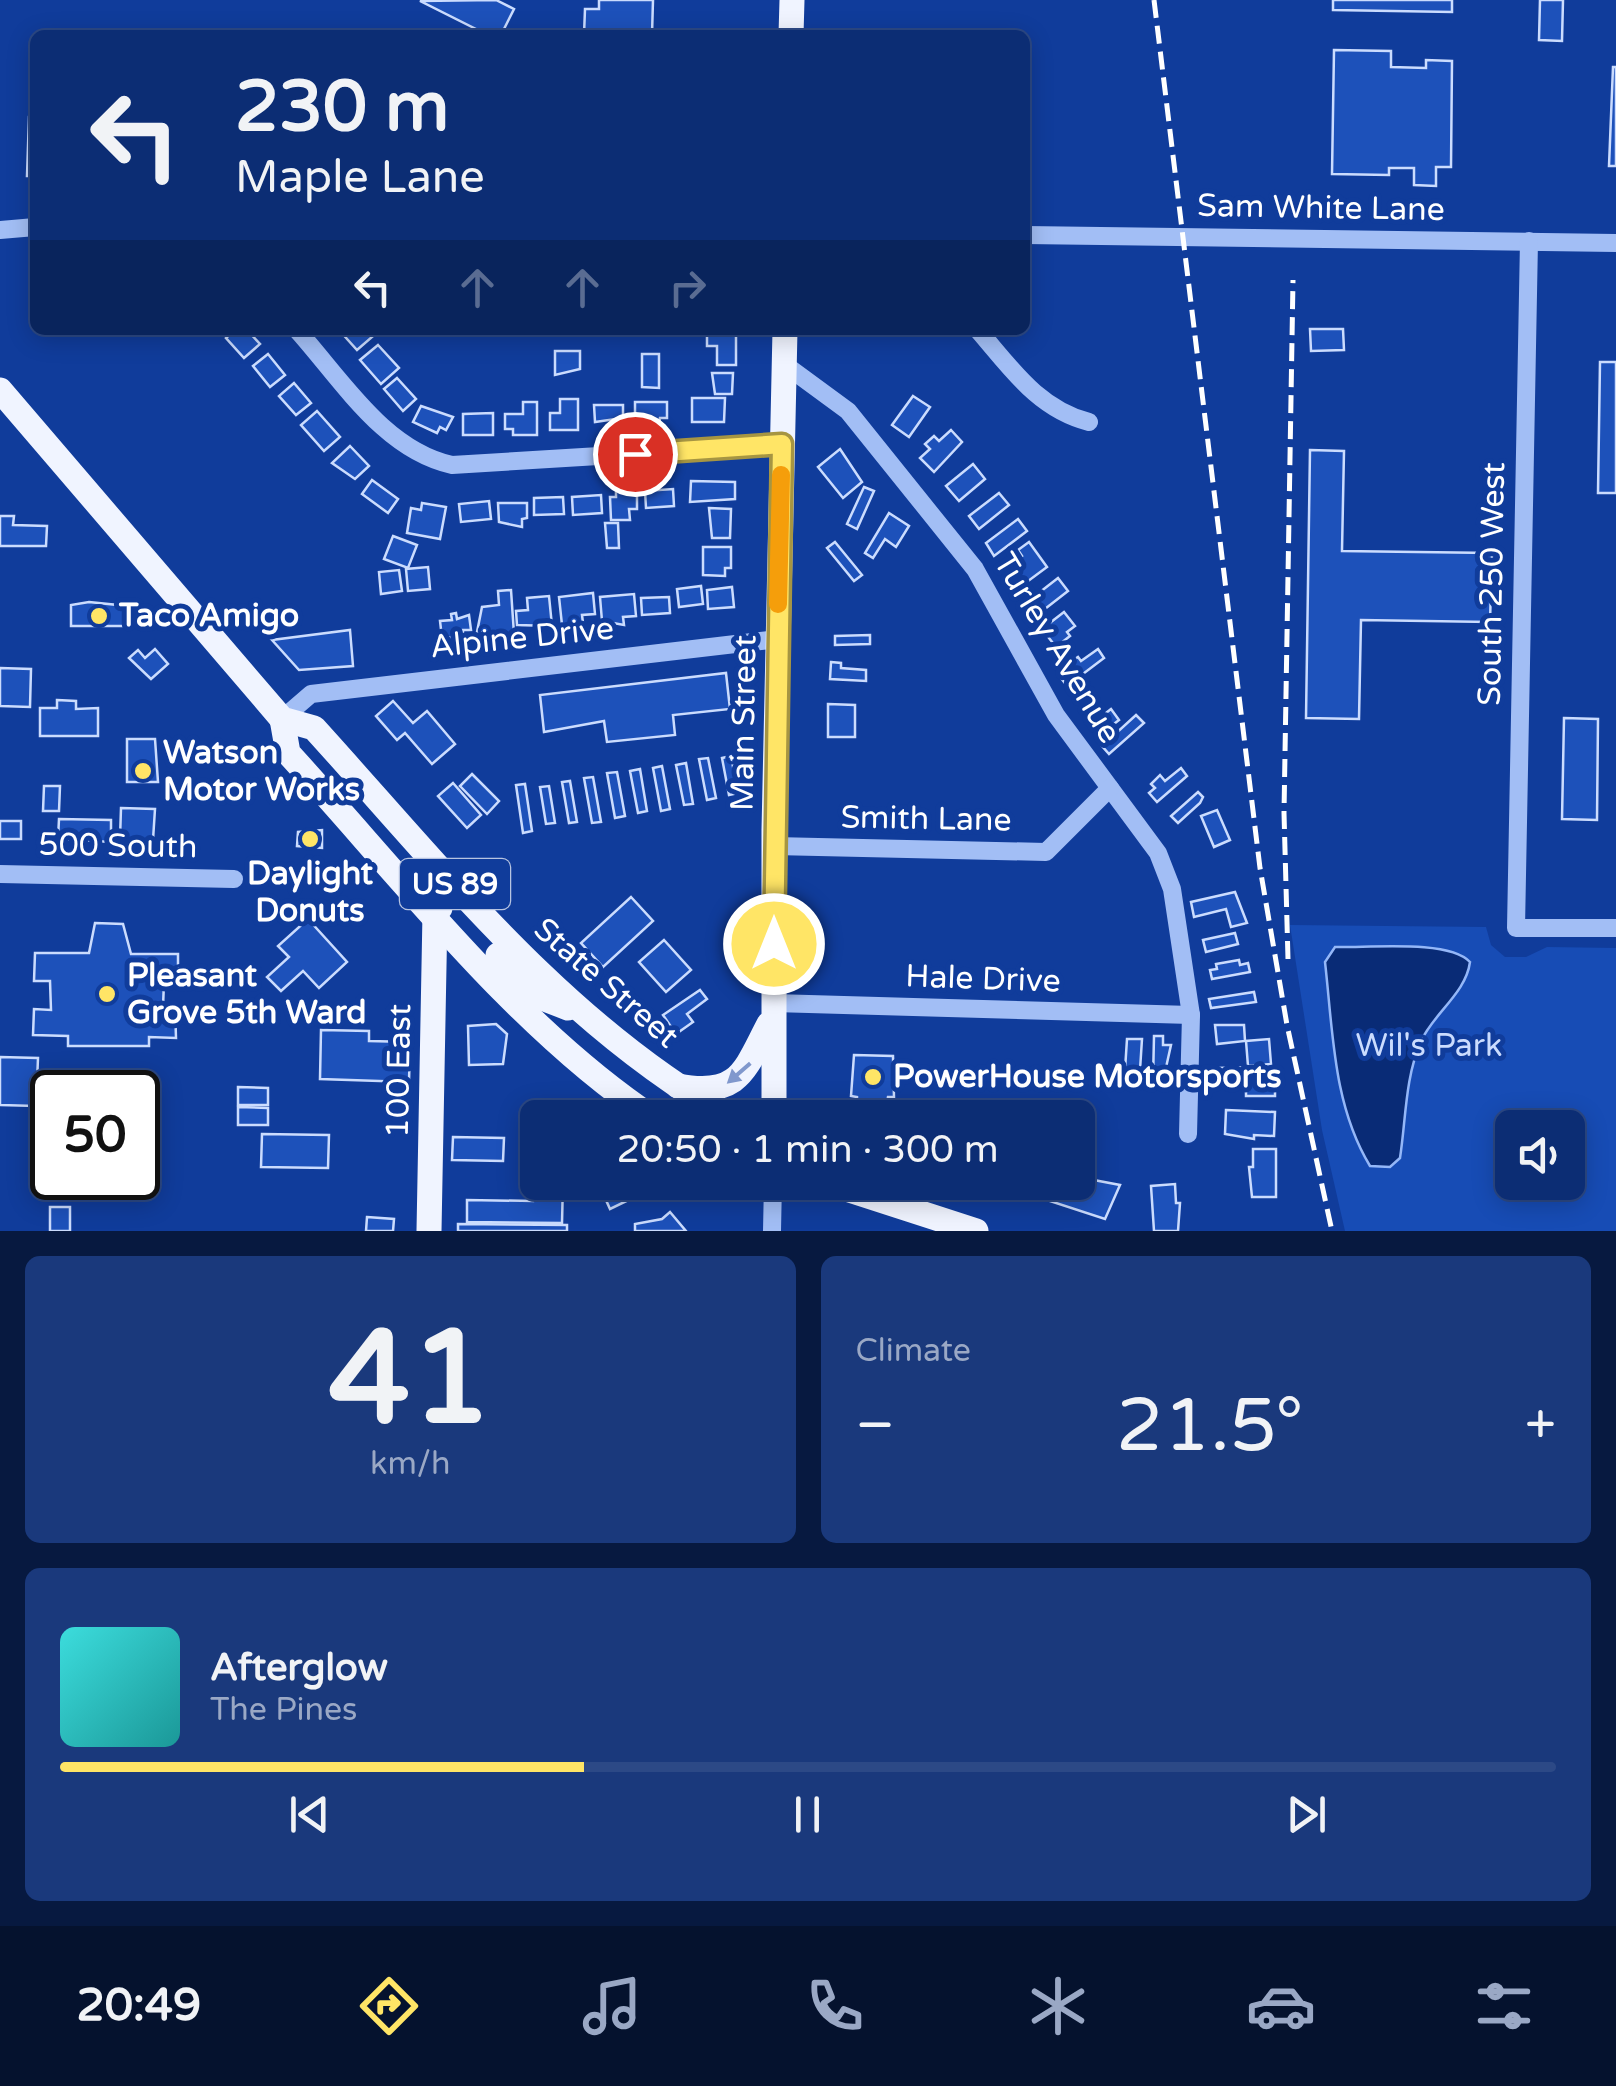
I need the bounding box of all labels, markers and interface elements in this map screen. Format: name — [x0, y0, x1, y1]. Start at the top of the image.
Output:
text: 230 m — [235, 66, 449, 150]
icon: left — [70, 70, 200, 200]
text: Maple Lane — [235, 151, 485, 205]
street label: Sam White Lane — [1197, 187, 1445, 229]
icon: left — [345, 260, 400, 315]
icon: ahead — [450, 260, 505, 315]
icon: ahead — [555, 260, 610, 315]
icon: right — [660, 260, 715, 315]
pin — [593, 412, 678, 497]
icon: arrive — [608, 427, 663, 482]
street label: South 250 West — [1471, 462, 1513, 706]
street label: Turley Avenue — [985, 546, 1129, 750]
place label: Taco Amigo — [118, 597, 299, 635]
marker: Taco Amigo — [88, 605, 110, 627]
street label: Alpine Drive — [428, 609, 616, 667]
street label: Main Street — [723, 635, 765, 811]
place label: Watson Motor Works — [163, 734, 360, 809]
marker: Watson Motor Works — [132, 760, 154, 782]
street label: Smith Lane — [840, 799, 1012, 839]
street label: 500 South — [38, 826, 198, 866]
marker: Daylight Donuts — [299, 828, 321, 850]
place label: Daylight Donuts — [247, 855, 374, 930]
road number: US 89 — [400, 859, 510, 909]
position arrow — [722, 892, 826, 996]
street label: State Street — [526, 910, 686, 1056]
place label: Pleasant Grove 5th Ward — [127, 957, 367, 1032]
street label: Hale Drive — [905, 957, 1061, 1001]
marker: Pleasant Grove 5th Ward — [96, 983, 118, 1005]
street label: 100 East — [379, 1004, 419, 1138]
park label: Wil's Park — [1355, 1027, 1503, 1065]
place label: PowerHouse Motorsports — [893, 1058, 1282, 1096]
one-way arrow — [727, 1062, 752, 1084]
marker: PowerHouse Motorsports — [862, 1066, 884, 1088]
speed limit sign: 50 — [30, 1070, 160, 1200]
map controls — [1495, 1110, 1585, 1200]
button: sound — [1495, 1110, 1585, 1200]
text: 20:50 · 1 min · 300 m — [616, 1127, 999, 1173]
text: 41 — [329, 1302, 492, 1458]
text: Climate — [856, 1332, 971, 1370]
text: 21.5° — [1116, 1381, 1304, 1471]
text: − — [856, 1393, 895, 1459]
text: + — [1525, 1393, 1556, 1459]
text: km/h — [370, 1445, 450, 1483]
text: Afterglow — [210, 1645, 388, 1691]
text: The Pines — [210, 1691, 357, 1729]
icon: previous — [282, 1787, 337, 1842]
icon: pause — [780, 1787, 835, 1842]
icon: next — [1279, 1787, 1334, 1842]
icon: directions — [354, 1971, 424, 2041]
icon: music — [577, 1971, 647, 2041]
icon: phone — [800, 1971, 870, 2041]
icon: climate — [1023, 1971, 1093, 2041]
icon: car — [1246, 1971, 1316, 2041]
icon: filters — [1469, 1971, 1539, 2041]
text: 20:49 — [77, 1979, 201, 2033]

